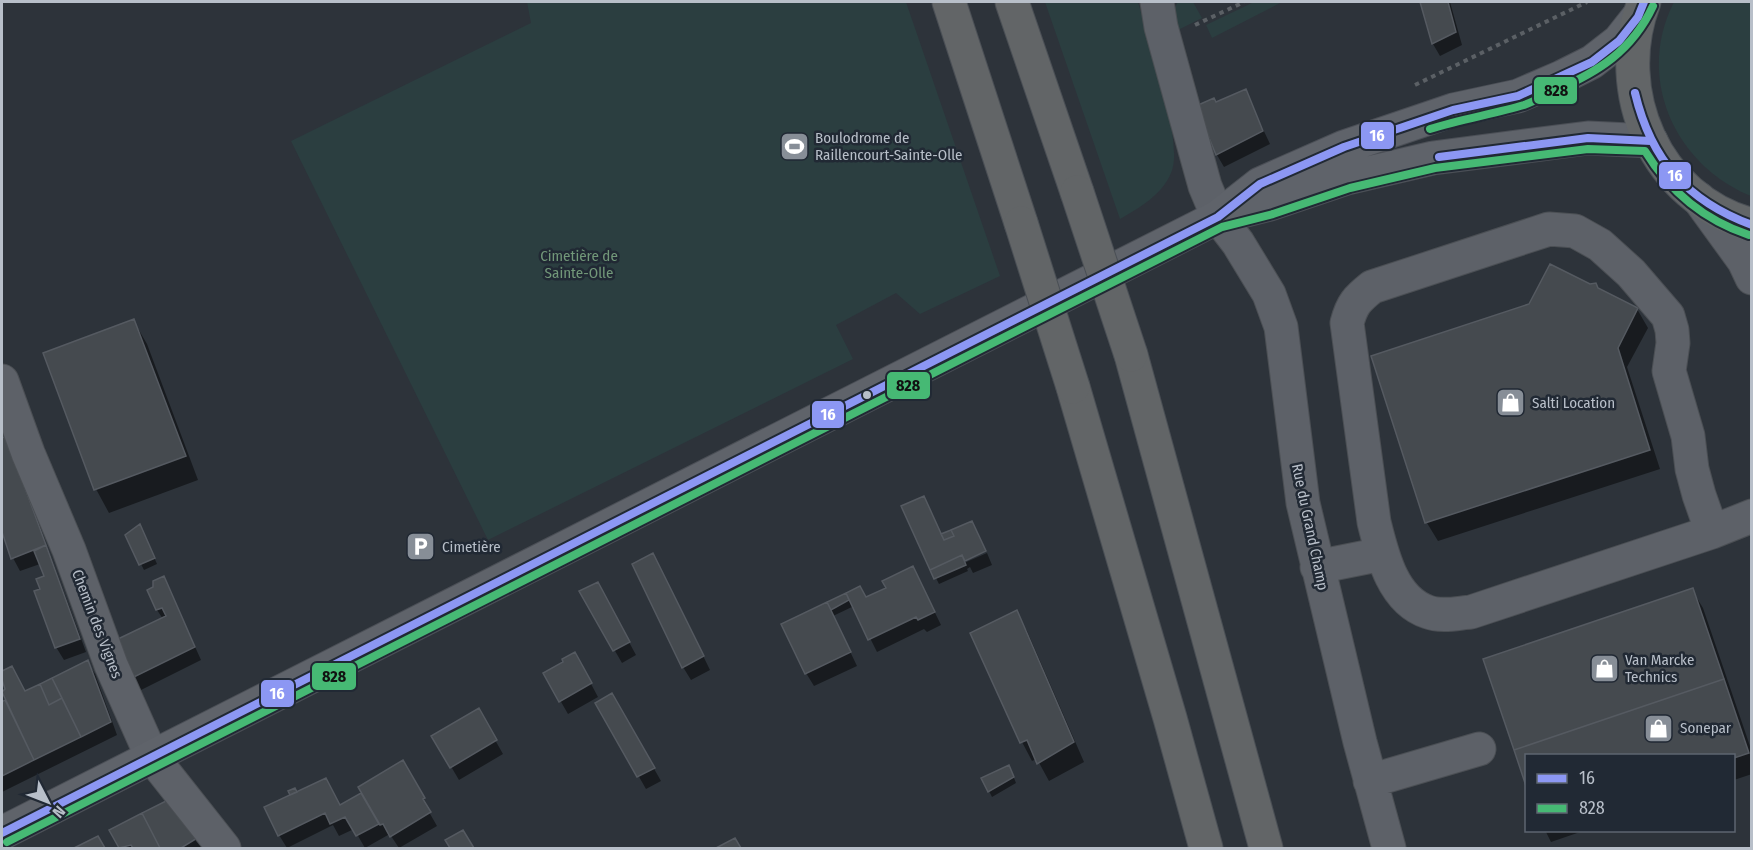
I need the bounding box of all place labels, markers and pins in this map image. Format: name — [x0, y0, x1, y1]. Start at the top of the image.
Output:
place label: Boulodrome de Raillencourt-Sainte-Olle — [815, 129, 962, 164]
sports icon: Boulodrome de Raillencourt-Sainte-Olle — [778, 131, 810, 163]
shop icon: Salti Location — [1495, 387, 1527, 419]
unlabelled marker — [861, 389, 873, 401]
place label: Salti Location — [1532, 394, 1615, 412]
parking icon: Cimetière — [405, 531, 437, 563]
place label: Cimetière — [442, 538, 501, 556]
place label: Van Marcke Technics — [1625, 651, 1694, 686]
shop icon: Van Marcke Technics — [1588, 653, 1620, 685]
shop icon: Sonepar — [1643, 712, 1675, 744]
place label: Sonepar — [1680, 719, 1732, 737]

